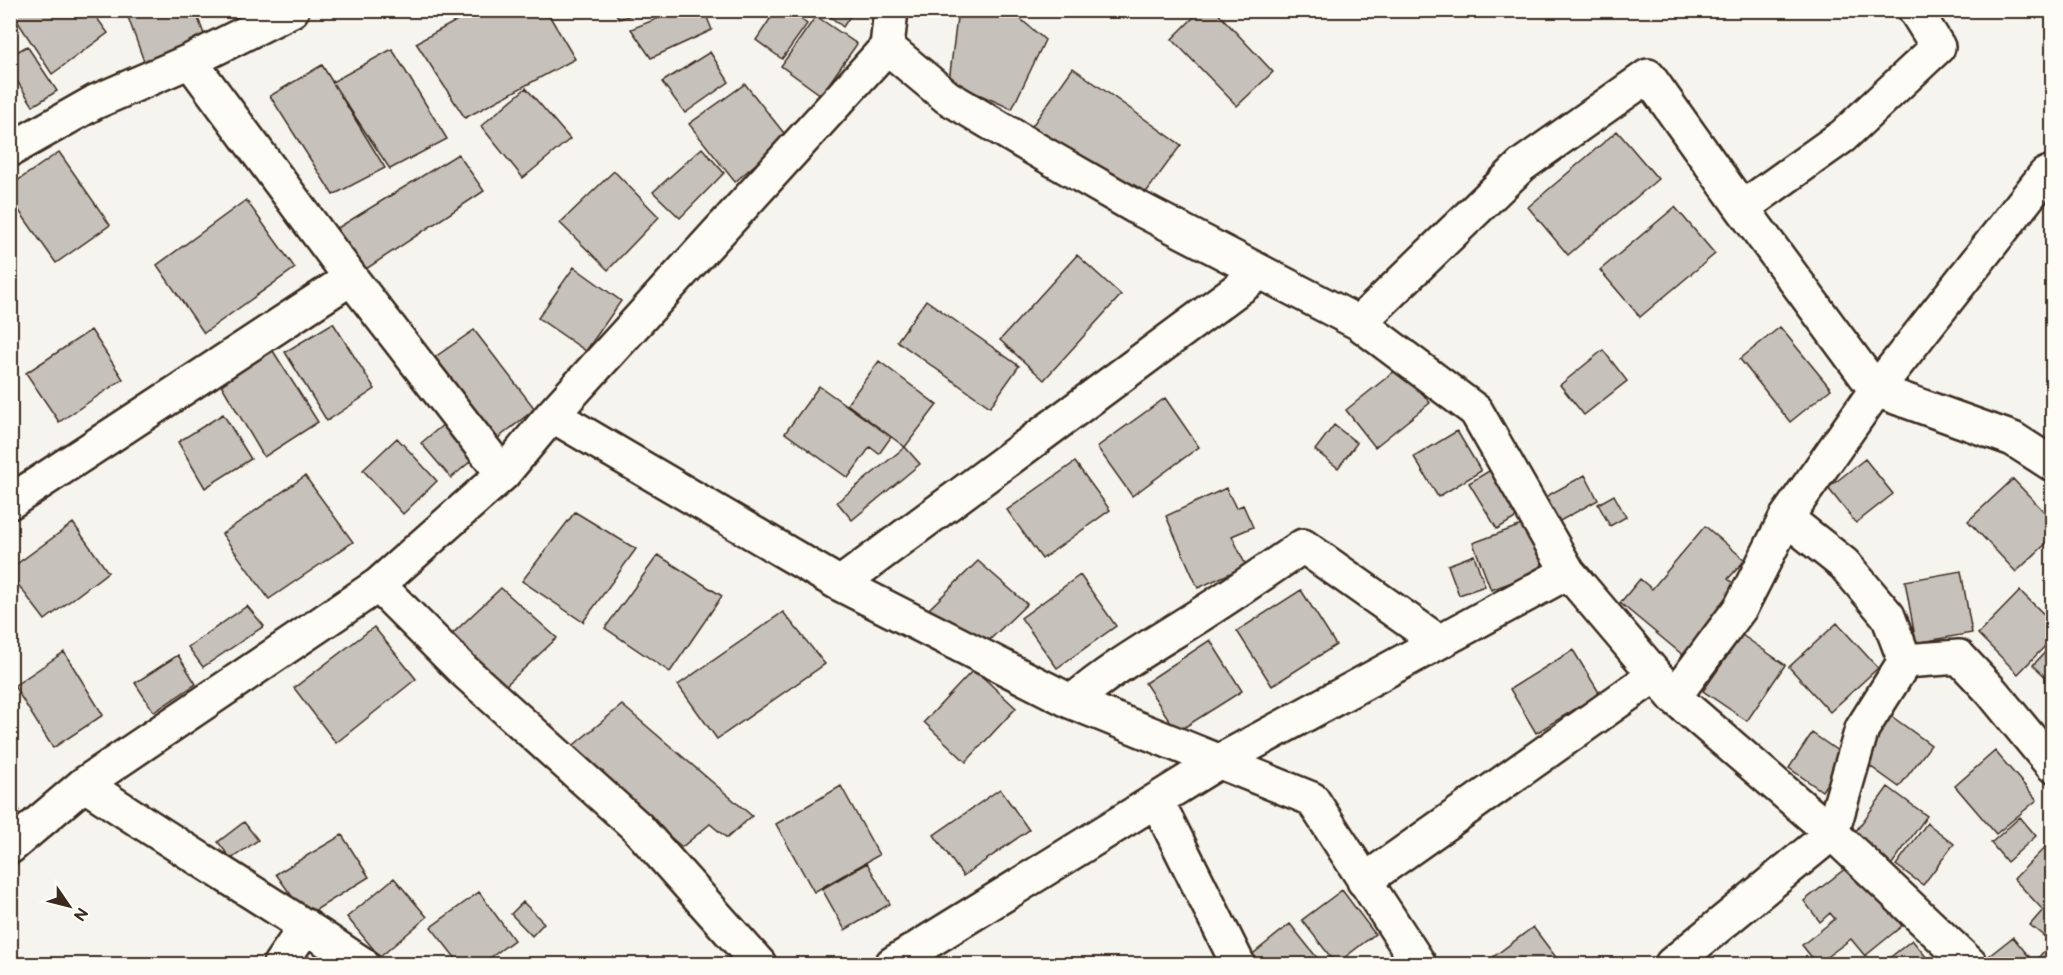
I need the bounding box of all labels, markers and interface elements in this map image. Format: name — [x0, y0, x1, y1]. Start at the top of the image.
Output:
north arrow — [39, 876, 99, 936]
text: N — [69, 903, 91, 924]

